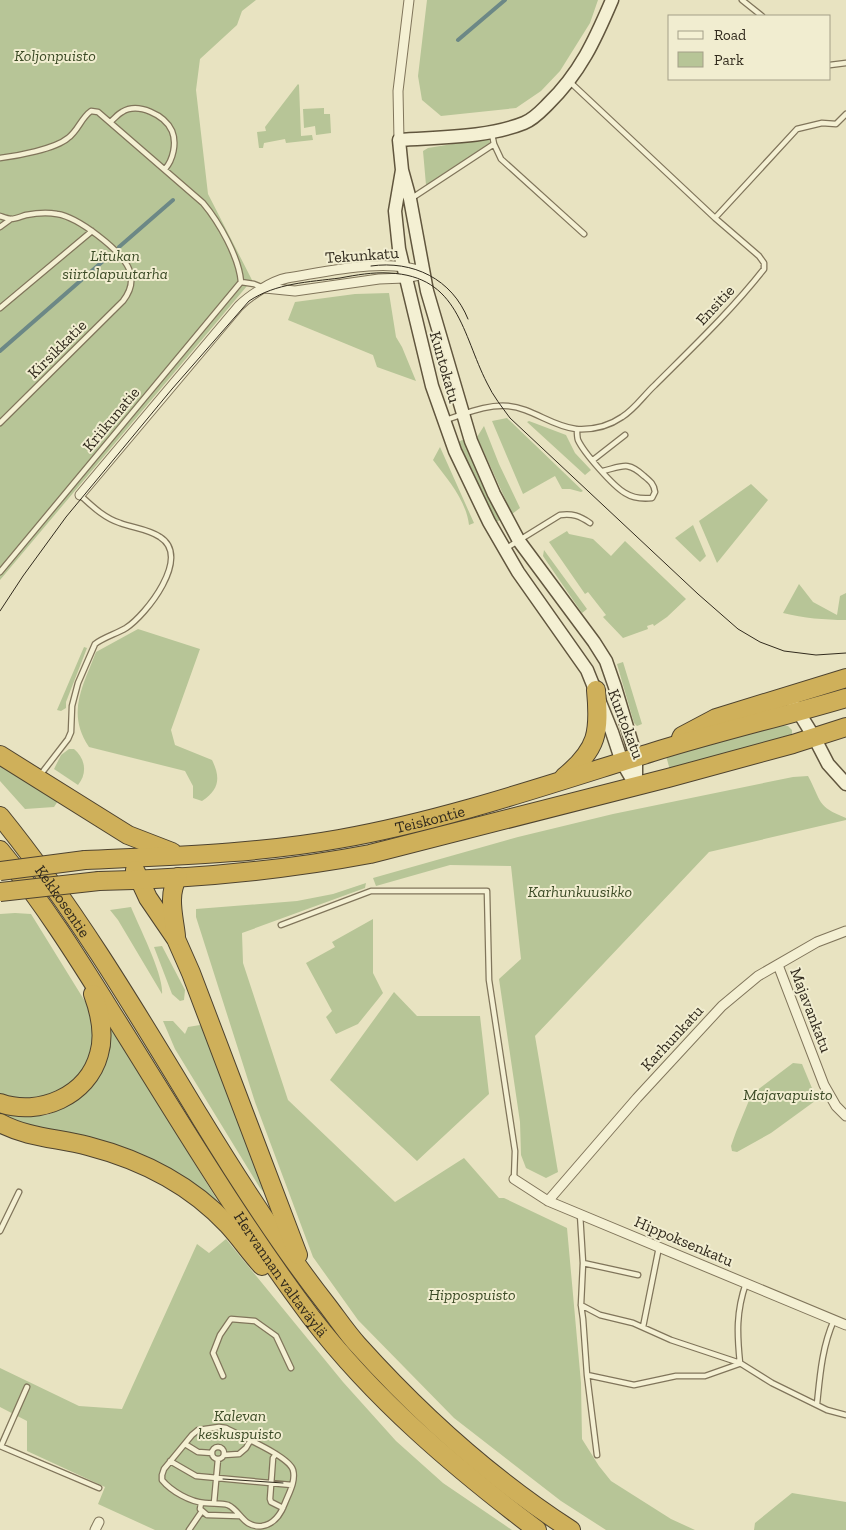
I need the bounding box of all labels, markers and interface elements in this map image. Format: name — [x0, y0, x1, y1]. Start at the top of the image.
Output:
legend — [668, 15, 831, 80]
text: Road — [714, 26, 747, 44]
park label: Koljonpuisto — [14, 46, 96, 65]
text: Park — [714, 51, 744, 69]
street label: Tekunkatu — [325, 243, 400, 267]
park label: Litukan siirtolapuutarha — [62, 246, 168, 283]
street label: Ensitie — [692, 281, 738, 329]
street label: Kirsikkatie — [24, 316, 90, 382]
street label: Kuntokatu — [426, 329, 464, 405]
street label: Kriikunatie — [79, 383, 143, 455]
street label: Kuntokatu — [604, 686, 648, 762]
street label: Teiskontie — [393, 801, 467, 837]
street label: Kekkosentie — [31, 861, 95, 941]
park label: Karhunkuusikko — [528, 882, 632, 901]
street label: Majavankatu — [786, 965, 836, 1055]
street label: Karhunkatu — [637, 1001, 707, 1075]
park label: Majavapuisto — [743, 1085, 833, 1104]
street label: Hervannan valtaväylä — [230, 1208, 332, 1341]
street label: Hippoksenkatu — [632, 1212, 736, 1270]
park label: Hippospuisto — [428, 1285, 516, 1304]
park label: Kalevan keskuspuisto — [198, 1406, 282, 1443]

